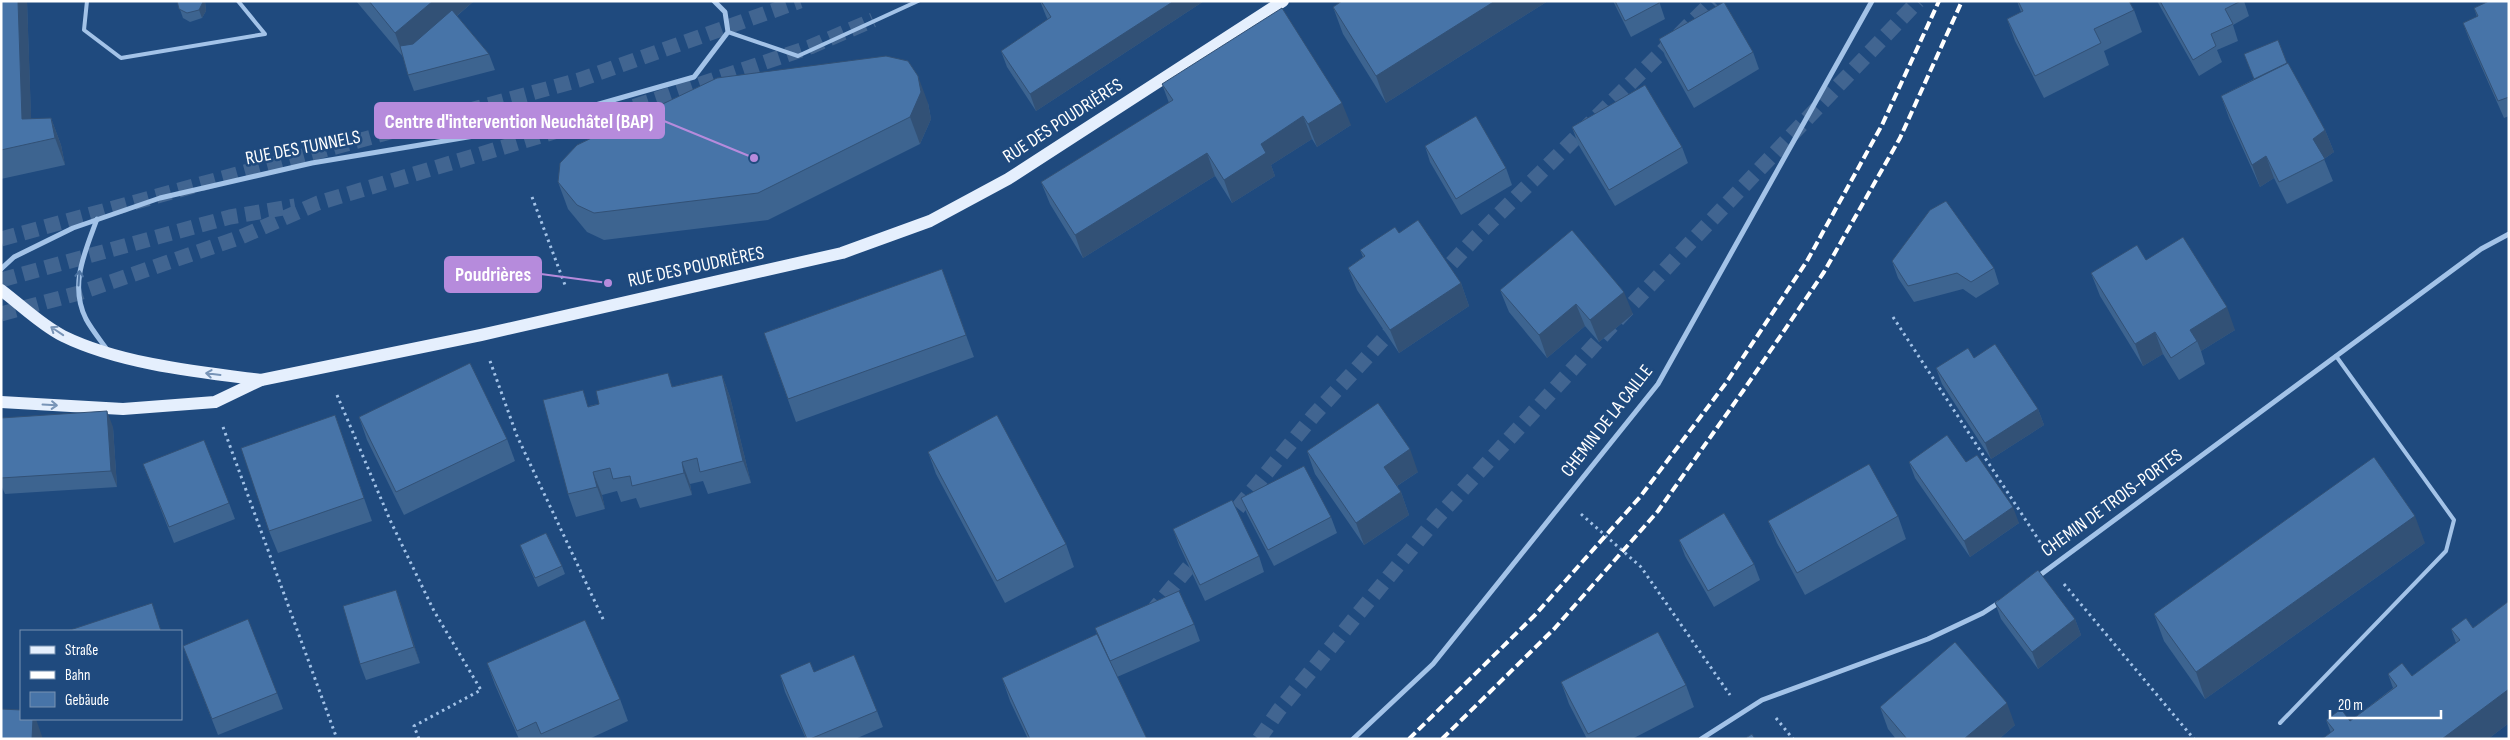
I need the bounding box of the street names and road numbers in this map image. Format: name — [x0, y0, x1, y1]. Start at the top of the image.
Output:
street label: RUE DES POUDRIÈRES — [999, 74, 1127, 168]
street label: RUE DES TUNNELS — [244, 126, 362, 170]
street label: RUE DES POUDRIÈRES — [626, 241, 766, 293]
street label: CHEMIN DE LA CAILLE — [1556, 360, 1658, 482]
street label: CHEMIN DE TROIS-PORTES — [2037, 444, 2187, 562]

